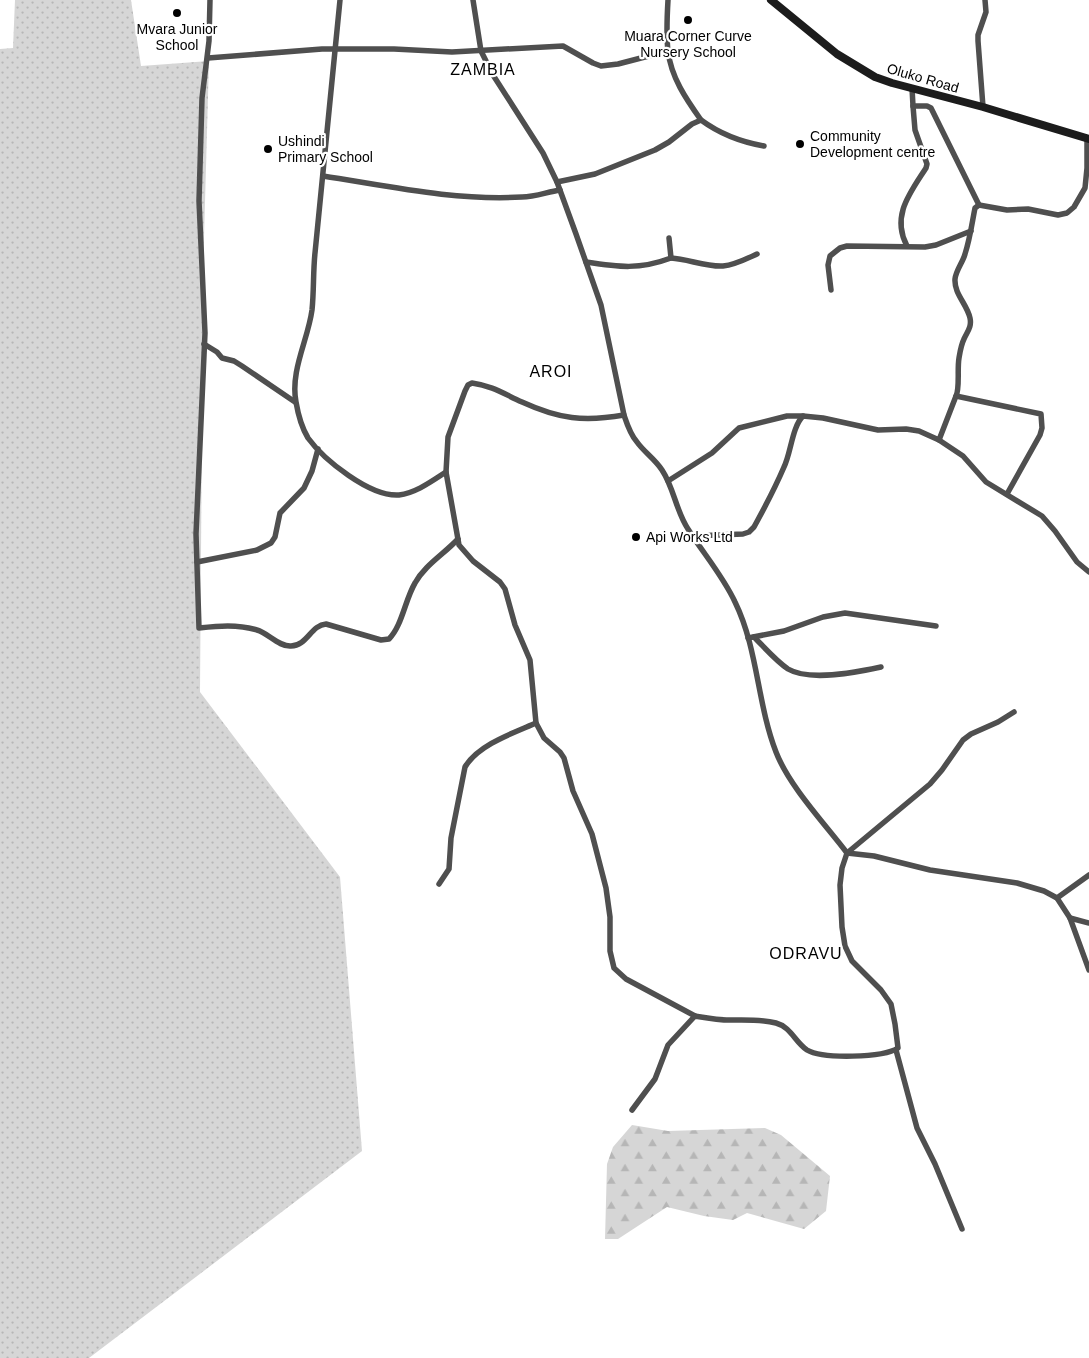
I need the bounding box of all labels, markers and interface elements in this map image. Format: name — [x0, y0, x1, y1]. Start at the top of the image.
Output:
marker: Mvara Junior School — [171, 7, 183, 19]
marker: Muara Corner Curve Nursery School — [682, 14, 694, 26]
place label: Mvara Junior School — [137, 21, 218, 53]
place label: Muara Corner Curve Nursery School — [624, 28, 752, 60]
street label: Oluko Road — [885, 60, 961, 96]
district label: ZAMBIA — [450, 61, 516, 78]
place label: Community Development centre — [810, 128, 936, 160]
place label: Ushindi Primary School — [278, 133, 373, 165]
marker: Community Development centre — [794, 138, 806, 150]
marker: Ushindi Primary School — [262, 143, 274, 155]
district label: AROI — [529, 363, 573, 380]
place label: Api Works Ltd — [646, 529, 733, 545]
marker: Api Works Ltd — [630, 531, 642, 543]
district label: ODRAVU — [769, 945, 843, 962]

